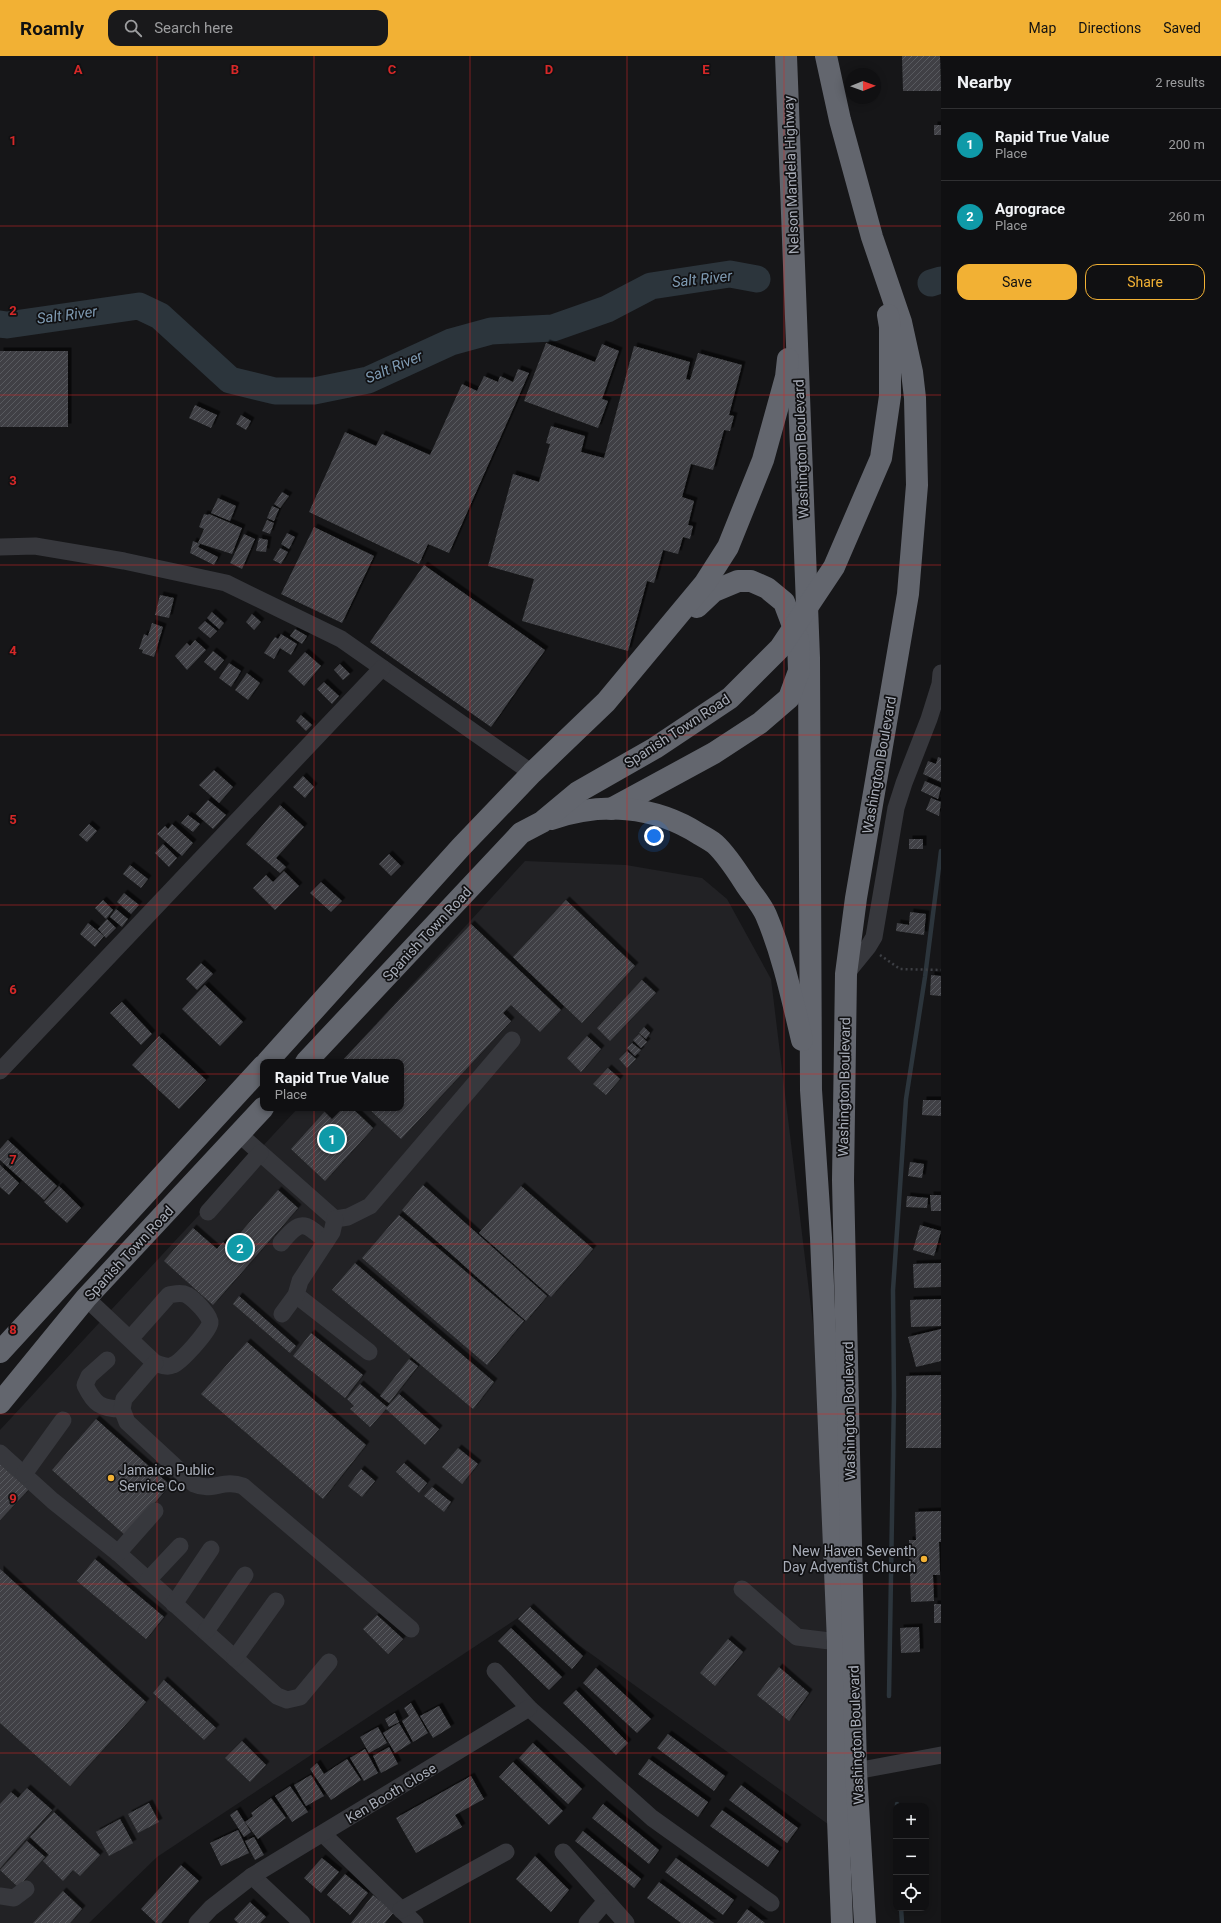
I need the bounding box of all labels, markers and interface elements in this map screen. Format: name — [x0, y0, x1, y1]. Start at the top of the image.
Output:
search box — [108, 10, 388, 46]
text: Roamly — [20, 17, 84, 40]
icon: search — [122, 17, 144, 39]
text: Search here — [154, 19, 233, 37]
text: Map — [1029, 20, 1056, 36]
text: Directions — [1078, 20, 1141, 36]
text: Saved — [1163, 20, 1201, 36]
text: A — [74, 62, 83, 77]
text: B — [231, 62, 239, 77]
text: C — [388, 62, 397, 77]
text: D — [545, 62, 553, 77]
text: E — [702, 62, 710, 77]
north arrow — [845, 68, 881, 104]
text: Nearby — [957, 72, 1012, 92]
text: 2 results — [1155, 75, 1205, 90]
street label: Nelson Mandela Highway — [780, 95, 802, 254]
text: Rapid True Value — [995, 128, 1109, 146]
text: 1 — [9, 133, 17, 148]
text: 1 — [966, 137, 974, 152]
text: 200 m — [1168, 137, 1205, 152]
text: Place — [995, 146, 1027, 161]
text: Agrograce — [995, 200, 1065, 218]
text: 2 — [966, 209, 974, 224]
text: 260 m — [1168, 209, 1205, 224]
text: Place — [995, 218, 1027, 233]
button: Save — [957, 264, 1077, 300]
button: Share — [1085, 264, 1205, 300]
water label: Salt River — [671, 267, 734, 291]
water label: Salt River — [36, 302, 99, 328]
text: 2 — [9, 303, 17, 318]
water label: Salt River — [363, 346, 426, 387]
street label: Washington Boulevard — [791, 379, 811, 519]
text: 3 — [9, 473, 17, 488]
text: 4 — [9, 643, 17, 658]
street label: Spanish Town Road — [621, 691, 733, 771]
street label: Washington Boulevard — [859, 695, 899, 835]
text: 5 — [9, 812, 17, 827]
your location — [644, 826, 664, 846]
street label: Spanish Town Road — [379, 884, 475, 984]
text: 6 — [9, 982, 17, 997]
street label: Washington Boulevard — [835, 1017, 853, 1157]
popup — [260, 1059, 404, 1111]
text: Rapid True Value — [275, 1069, 389, 1087]
text: Place — [275, 1087, 307, 1102]
pin: 1 — [319, 1124, 345, 1154]
text: 7 — [9, 1152, 17, 1167]
street label: Spanish Town Road — [81, 1203, 177, 1303]
pin: 2 — [227, 1233, 253, 1263]
text: 8 — [9, 1322, 17, 1337]
street label: Washington Boulevard — [840, 1341, 858, 1481]
place label: Jamaica Public Service Co — [119, 1462, 215, 1494]
marker: Jamaica Public Service Co — [106, 1473, 116, 1483]
text: 9 — [9, 1491, 17, 1506]
place label: New Haven Seventh Day Adventist Church — [783, 1543, 916, 1575]
marker: New Haven Seventh Day Adventist Church — [919, 1554, 929, 1564]
street label: Washington Boulevard — [846, 1665, 866, 1805]
street label: Ken Booth Close — [343, 1760, 439, 1826]
map controls — [893, 1803, 929, 1911]
button: + — [893, 1803, 929, 1839]
button: − — [893, 1839, 929, 1875]
button: locate — [893, 1875, 929, 1911]

